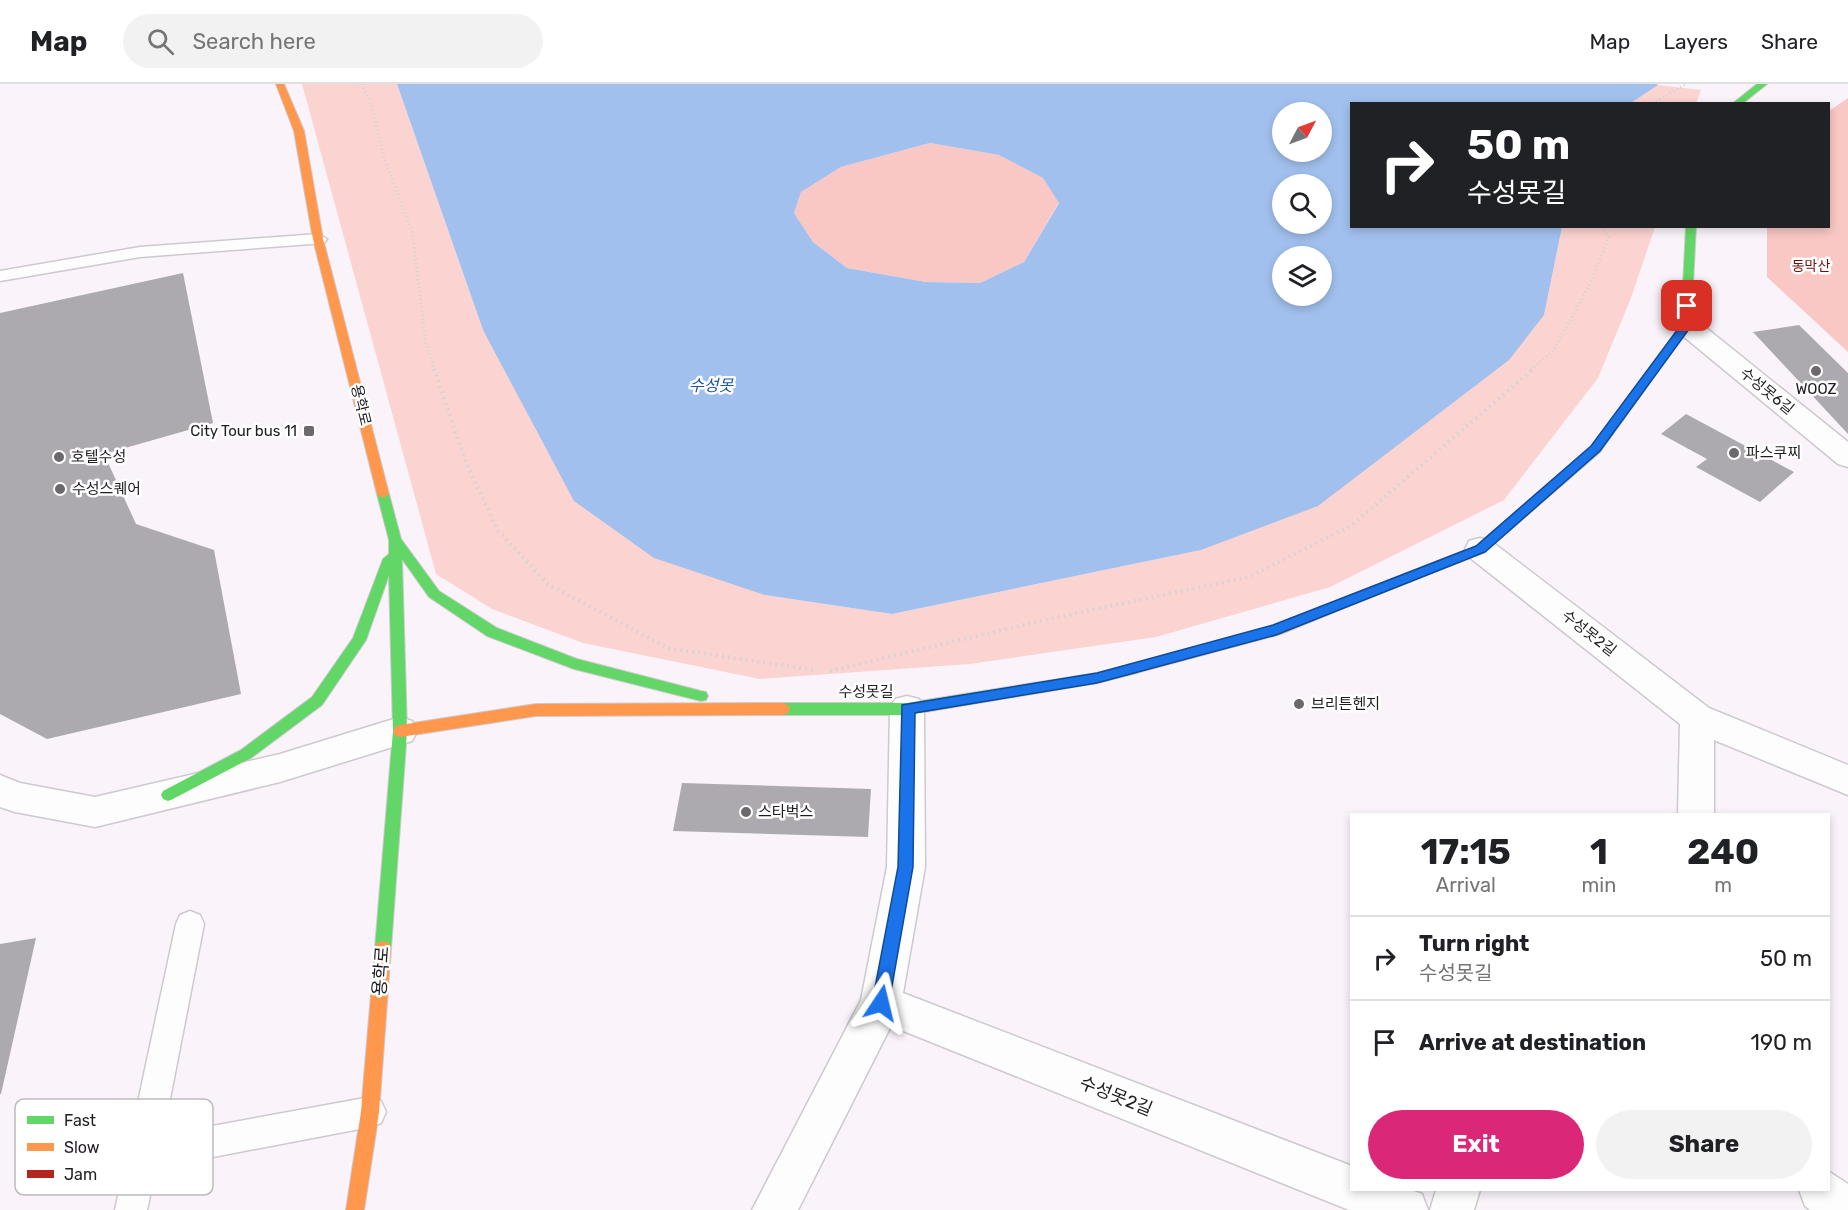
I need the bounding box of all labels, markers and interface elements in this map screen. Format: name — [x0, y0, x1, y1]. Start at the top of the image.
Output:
search box — [123, 14, 543, 68]
text: Map — [30, 25, 87, 58]
icon: search — [144, 25, 177, 58]
text: Search here — [192, 28, 316, 55]
text: Map — [1589, 29, 1630, 54]
text: Layers — [1663, 29, 1728, 54]
text: Share — [1761, 29, 1818, 54]
north arrow — [1272, 102, 1332, 162]
map controls — [1272, 102, 1332, 306]
text: 50 m — [1467, 120, 1570, 170]
icon: right — [1368, 126, 1446, 204]
button: search — [1272, 174, 1332, 234]
text: 수성못길 — [1467, 177, 1566, 209]
button: layers — [1272, 246, 1332, 306]
park label: 동막산 — [1792, 258, 1830, 275]
pin — [1661, 280, 1712, 331]
icon: arrive — [1670, 289, 1703, 322]
street label: 수성못6길 — [1736, 364, 1798, 418]
marker: WOOZ — [1809, 364, 1823, 378]
water label: 수성못 — [689, 376, 734, 395]
place label: WOOZ — [1795, 380, 1837, 398]
street label: 용학로 — [347, 383, 375, 427]
place label: City Tour bus 11 — [190, 422, 297, 440]
marker: City Tour bus 11 — [302, 424, 316, 438]
place label: 파스쿠찌 — [1746, 444, 1801, 462]
marker: 파스쿠찌 — [1727, 446, 1741, 460]
place label: 호텔수성 — [71, 448, 126, 466]
marker: 호텔수성 — [52, 450, 66, 464]
place label: 수성스퀘어 — [72, 480, 141, 498]
marker: 수성스퀘어 — [53, 482, 67, 496]
street label: 수성못2길 — [1558, 606, 1620, 660]
street label: 수성못길 — [838, 683, 894, 701]
place label: 브리튼헨지 — [1311, 695, 1380, 713]
marker: 브리튼헨지 — [1292, 697, 1306, 711]
place label: 스타벅스 — [758, 803, 813, 821]
marker: 스타벅스 — [739, 805, 753, 819]
text: 17:15 — [1421, 830, 1511, 873]
text: 1 — [1590, 830, 1608, 873]
text: 240 — [1687, 830, 1759, 873]
text: Arrival — [1436, 873, 1496, 897]
text: min — [1582, 873, 1616, 897]
text: m — [1714, 873, 1732, 897]
text: Turn right — [1419, 930, 1529, 957]
icon: right — [1368, 942, 1401, 975]
street label: 용학로 — [368, 945, 394, 997]
text: 50 m — [1760, 945, 1812, 972]
text: 수성못길 — [1419, 961, 1493, 985]
position arrow — [849, 971, 913, 1035]
icon: arrive — [1368, 1026, 1401, 1059]
text: Arrive at destination — [1419, 1029, 1646, 1056]
text: 190 m — [1751, 1029, 1812, 1056]
street label: 수성못2길 — [1076, 1071, 1156, 1121]
legend — [15, 1099, 213, 1195]
button: Exit — [1368, 1110, 1584, 1179]
button: Share — [1596, 1110, 1812, 1179]
text: Fast — [64, 1111, 96, 1130]
text: Slow — [64, 1138, 100, 1157]
text: Jam — [64, 1165, 97, 1184]

